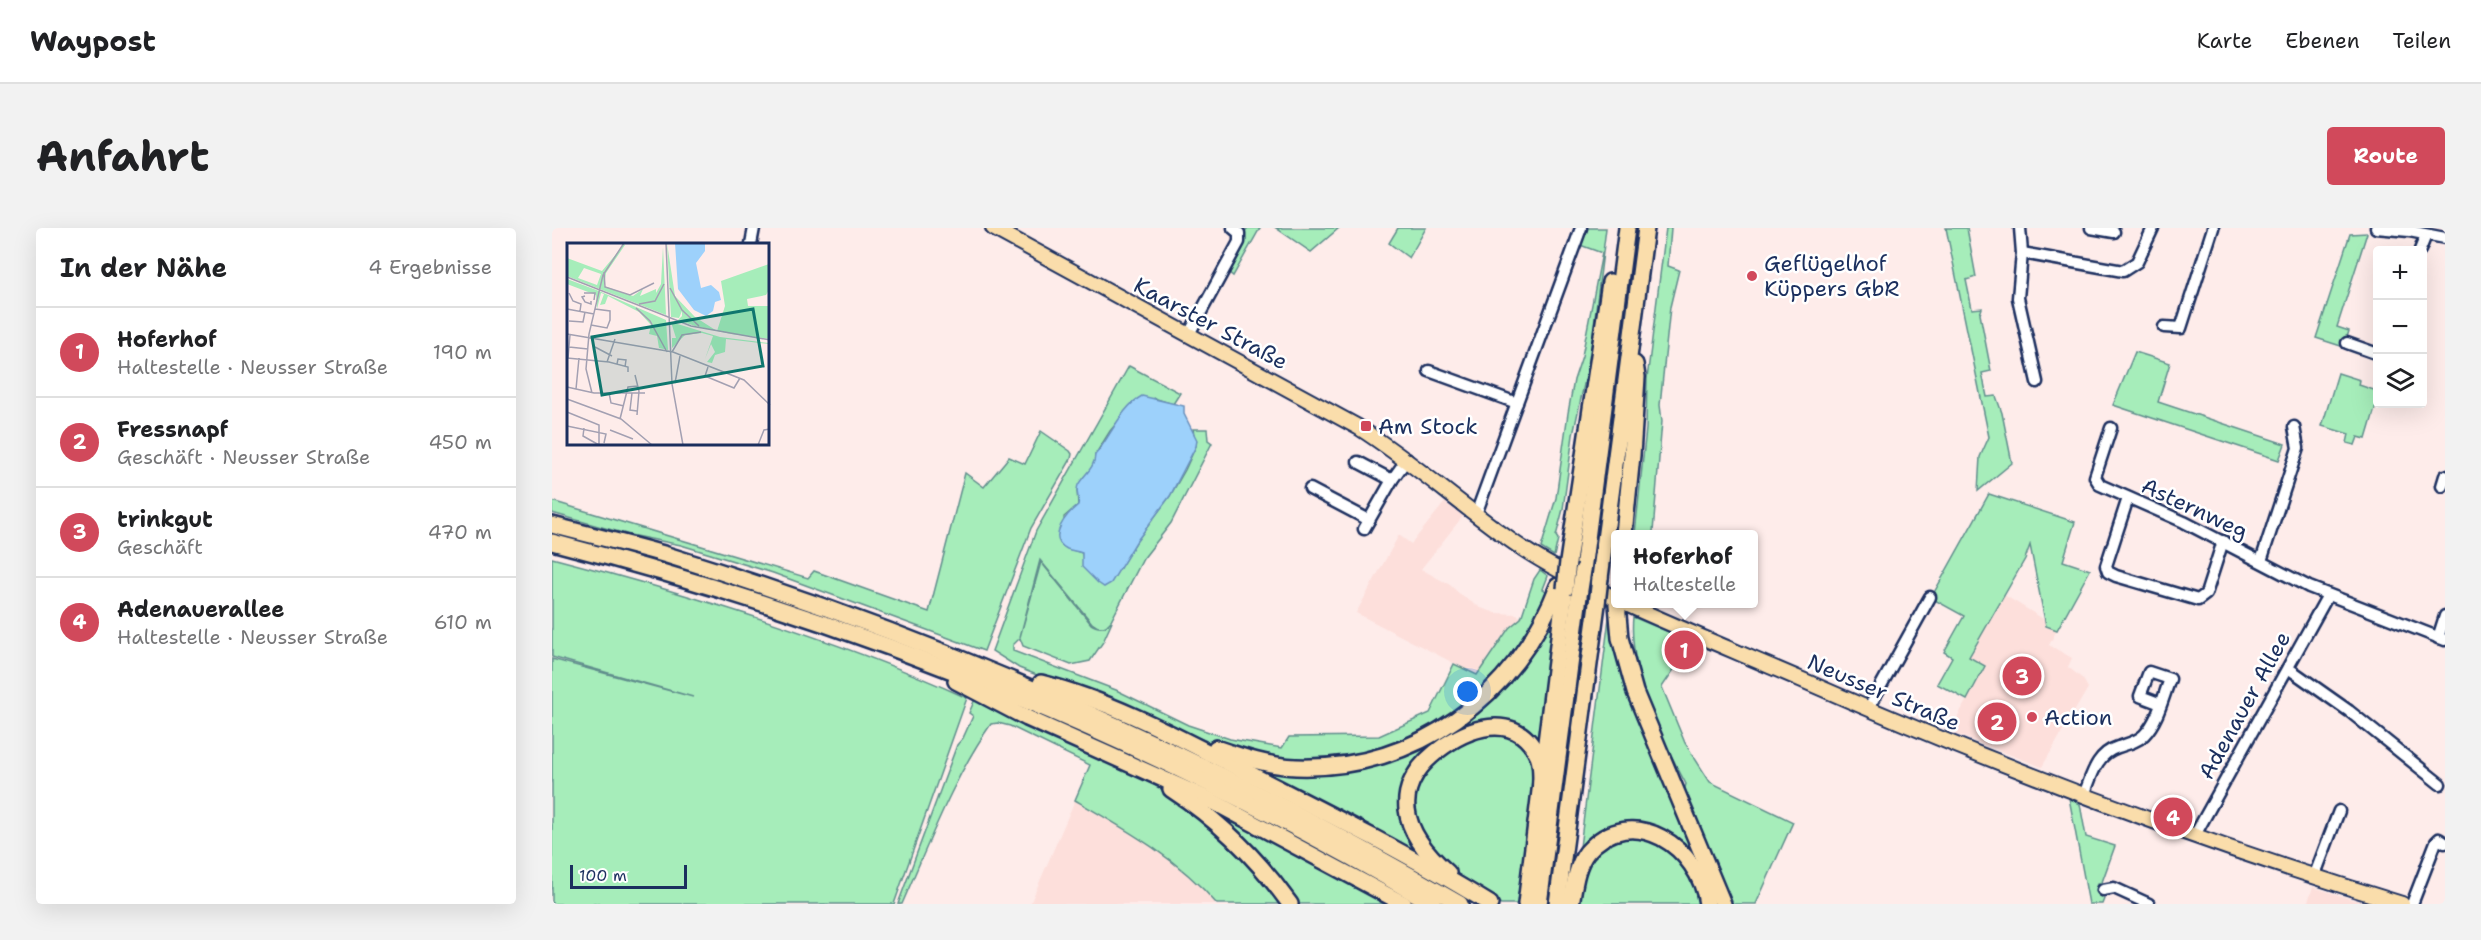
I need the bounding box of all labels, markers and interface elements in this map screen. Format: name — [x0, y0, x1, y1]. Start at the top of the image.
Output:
text: Waypost — [30, 22, 156, 60]
text: Karte — [2197, 27, 2252, 55]
text: Ebenen — [2285, 27, 2360, 55]
text: Teilen — [2393, 27, 2451, 55]
button: Route — [2327, 127, 2445, 185]
text: Anfahrt — [36, 128, 209, 184]
inset map — [567, 243, 770, 446]
map controls — [2373, 246, 2427, 408]
button: + — [2373, 246, 2427, 300]
place label: Geflügelhof Küppers GbR — [1764, 249, 1899, 303]
text: In der Nähe — [60, 250, 227, 285]
text: 4 Ergebnisse — [368, 254, 492, 280]
marker: Geflügelhof Küppers GbR — [1745, 269, 1759, 283]
street label: Kaarster Straße — [1129, 271, 1293, 376]
button: − — [2373, 300, 2427, 354]
text: Hoferhof — [117, 325, 217, 354]
text: 1 — [75, 339, 84, 365]
text: 190 m — [433, 339, 492, 365]
text: Haltestelle · Neusser Straße — [117, 354, 388, 380]
button: layers — [2373, 354, 2427, 408]
place label: Am Stock — [1378, 412, 1478, 441]
text: Fressnapf — [117, 415, 228, 444]
marker: Am Stock — [1359, 419, 1373, 433]
text: 2 — [73, 429, 87, 455]
text: 450 m — [428, 429, 492, 455]
text: Geschäft · Neusser Straße — [117, 444, 370, 470]
street label: Asternweg — [2137, 471, 2253, 546]
text: trinkgut — [117, 505, 213, 534]
text: 3 — [73, 519, 87, 545]
text: 470 m — [428, 519, 492, 545]
popup — [1611, 530, 1758, 608]
text: Geschäft — [117, 534, 203, 560]
text: Hoferhof — [1633, 542, 1733, 571]
text: Haltestelle — [1633, 571, 1736, 597]
text: Adenauerallee — [117, 595, 284, 624]
text: 4 — [73, 609, 87, 635]
text: 610 m — [434, 609, 492, 635]
text: Haltestelle · Neusser Straße — [117, 624, 388, 650]
street label: Adenauer Allee — [2192, 626, 2297, 784]
pin: 1 — [1664, 628, 1704, 672]
street label: Neusser Straße — [1803, 647, 1964, 738]
pin: 3 — [2002, 654, 2042, 698]
your location — [1453, 677, 1482, 706]
pin: 2 — [1978, 700, 2016, 744]
place label: Action — [2044, 703, 2112, 732]
marker: Action — [2025, 710, 2039, 724]
pin: 4 — [2154, 794, 2192, 840]
scale bar — [570, 862, 687, 890]
text: 100 m — [579, 865, 627, 886]

